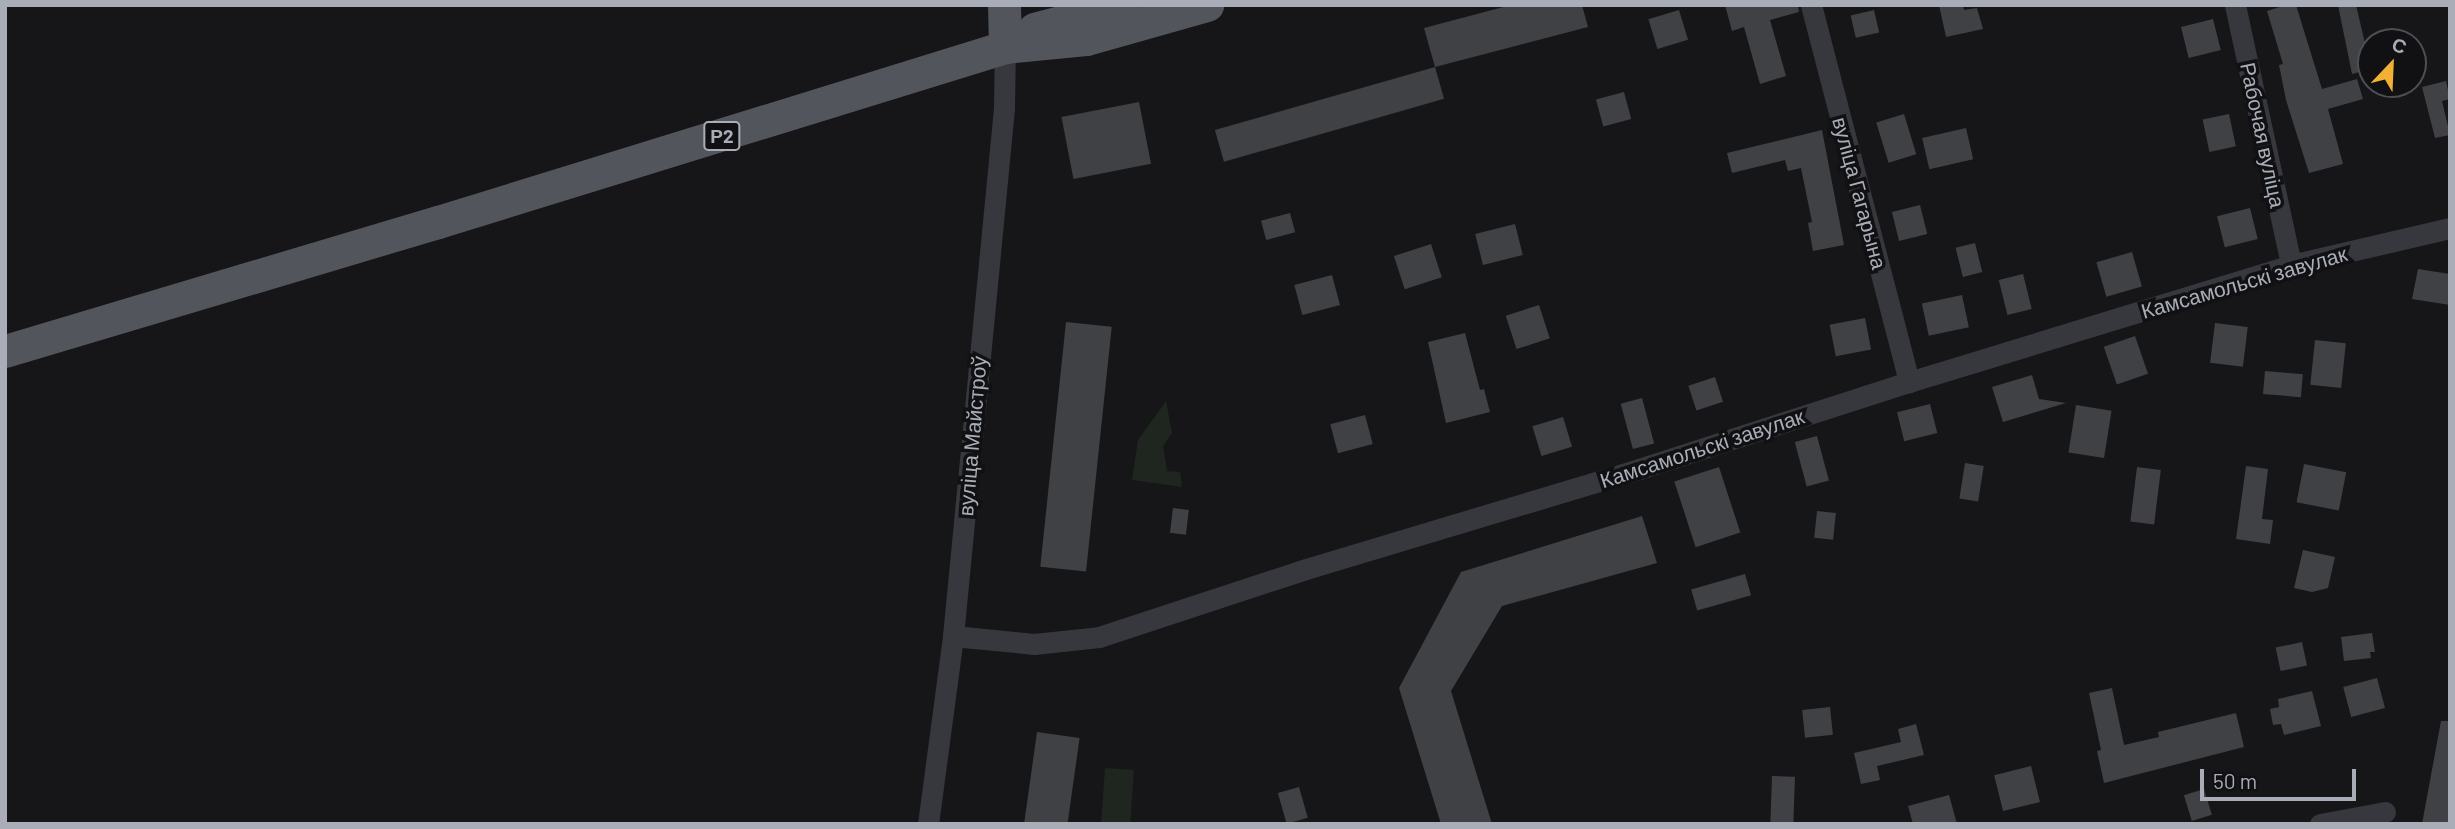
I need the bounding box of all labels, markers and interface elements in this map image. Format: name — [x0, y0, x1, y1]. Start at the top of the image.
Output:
north arrow — [2357, 28, 2427, 98]
text: С — [2389, 32, 2410, 58]
street label: Рабочая вуліца — [2235, 60, 2291, 210]
street label: вуліца Гагарына — [1828, 114, 1892, 272]
road number: Р2 — [703, 120, 741, 152]
street label: Камсамольскі завулак — [2138, 241, 2350, 323]
street label: вуліца Майстроў — [952, 355, 992, 517]
street label: Камсамольскі завулак — [1597, 403, 1807, 493]
scale bar — [2203, 756, 2359, 800]
text: 50 m — [2213, 768, 2257, 793]

